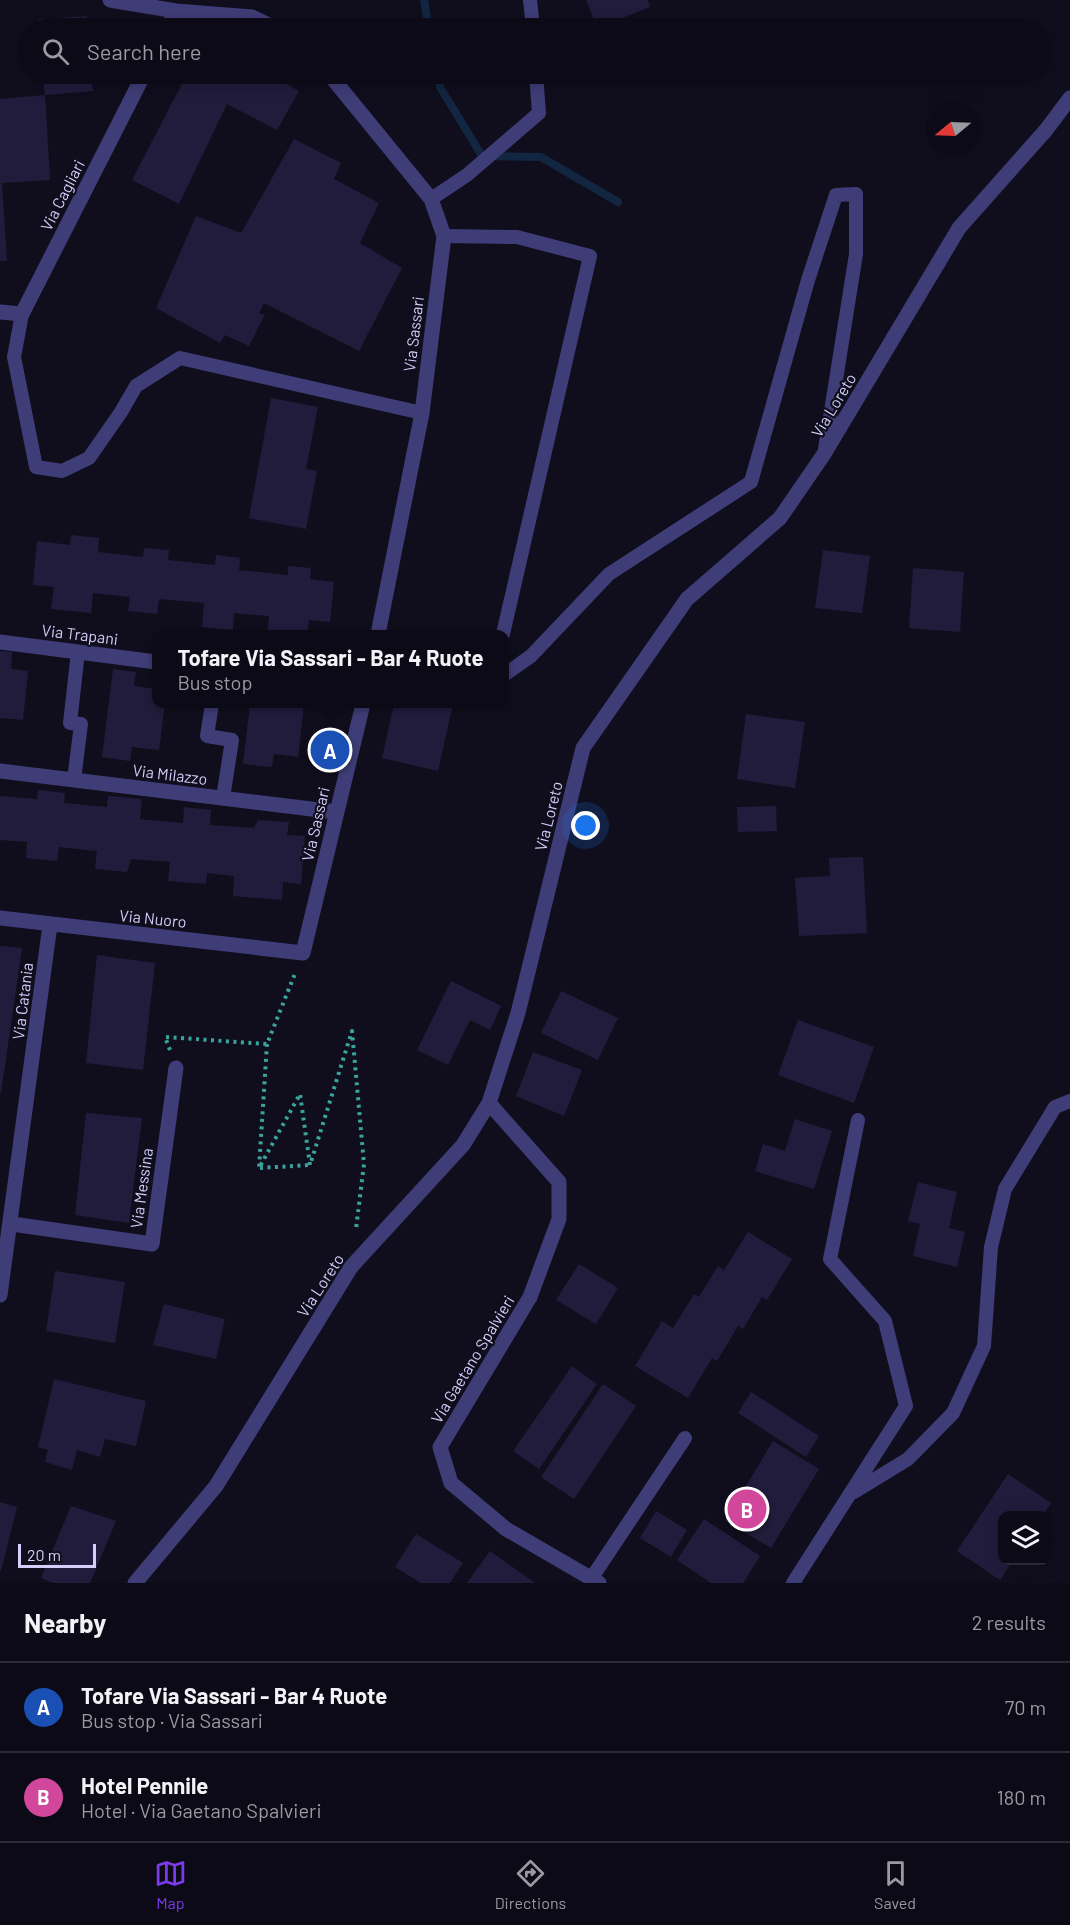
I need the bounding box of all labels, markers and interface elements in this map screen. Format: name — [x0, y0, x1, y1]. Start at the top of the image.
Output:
search box — [18, 18, 1052, 84]
icon: search — [39, 35, 72, 68]
text: Search here — [87, 38, 201, 64]
north arrow — [926, 102, 980, 156]
street label: Via Cagliari — [36, 156, 88, 234]
street label: Via Sassari — [399, 295, 427, 373]
street label: Via Loreto — [807, 370, 859, 440]
street label: Via Trapani — [41, 620, 119, 648]
popup — [152, 630, 509, 708]
text: Tofare Via Sassari - Bar 4 Ruote — [177, 644, 484, 670]
text: Bus stop — [177, 670, 253, 694]
pin: A — [310, 728, 350, 772]
street label: Via Milazzo — [132, 760, 208, 788]
street label: Via Loreto — [530, 779, 566, 853]
street label: Via Sassari — [297, 785, 333, 863]
your location — [571, 811, 600, 840]
street label: Via Nuoro — [118, 905, 188, 931]
street label: Via Catania — [8, 961, 36, 1041]
street label: Via Messina — [126, 1147, 156, 1229]
street label: Via Loreto — [293, 1250, 347, 1320]
street label: Via Gaetano Spalvieri — [426, 1292, 518, 1426]
pin: B — [728, 1486, 766, 1532]
map controls — [998, 1511, 1052, 1565]
button: layers — [998, 1511, 1052, 1565]
scale bar — [18, 1541, 96, 1568]
text: 20 m — [27, 1545, 61, 1564]
text: Nearby — [24, 1607, 106, 1638]
text: 2 results — [972, 1610, 1046, 1634]
text: Tofare Via Sassari - Bar 4 Ruote — [81, 1682, 387, 1708]
text: A — [37, 1695, 50, 1719]
text: 70 m — [1005, 1695, 1046, 1719]
text: Bus stop · Via Sassari — [81, 1708, 263, 1732]
text: Hotel Pennile — [81, 1772, 208, 1798]
text: B — [37, 1785, 50, 1809]
text: 180 m — [997, 1785, 1046, 1809]
text: Hotel · Via Gaetano Spalvieri — [81, 1798, 321, 1822]
tab: Map — [154, 1857, 187, 1912]
tab: Directions — [495, 1857, 566, 1912]
tab: Saved — [874, 1857, 916, 1912]

